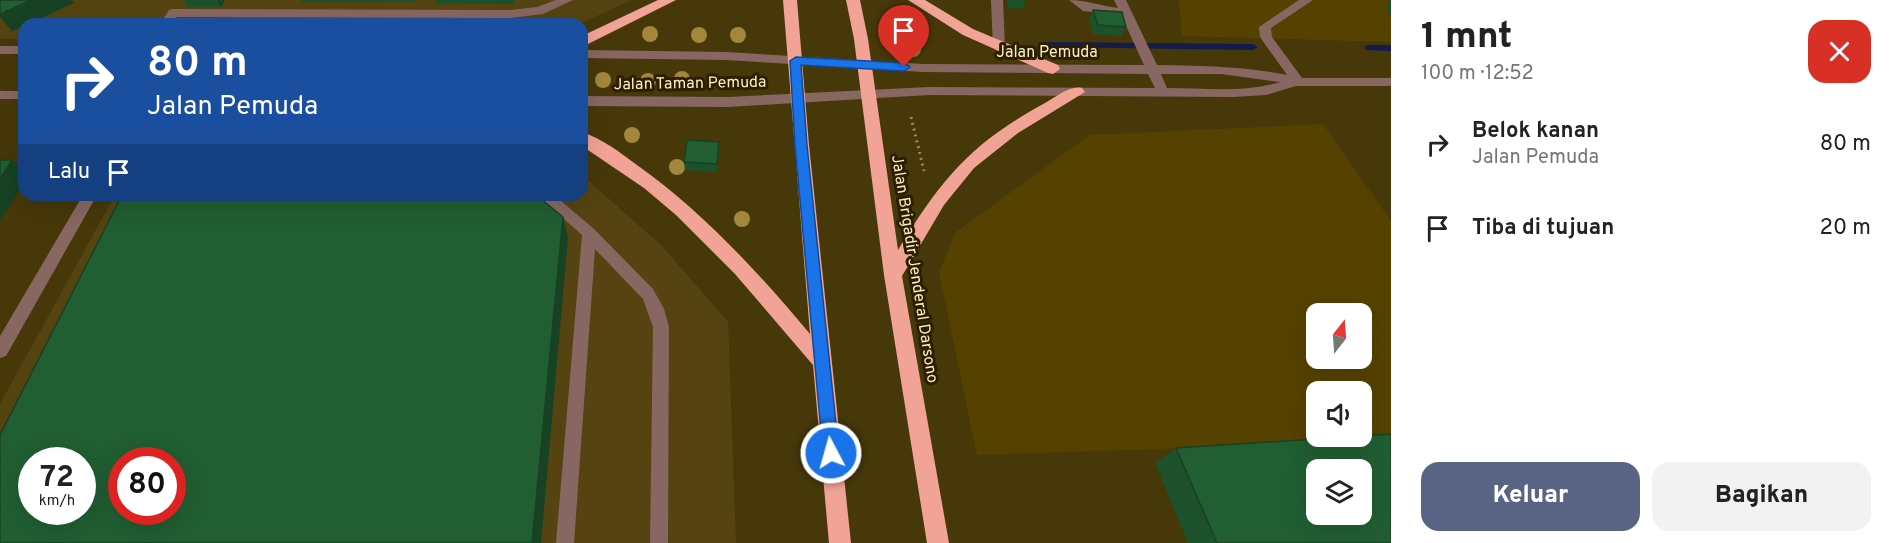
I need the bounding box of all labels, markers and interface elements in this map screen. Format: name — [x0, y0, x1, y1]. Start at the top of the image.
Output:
pin — [878, 5, 929, 67]
icon: arrive — [887, 14, 920, 47]
text: 1 mnt — [1421, 15, 1512, 61]
button: close — [1808, 20, 1871, 83]
text: 80 m — [147, 38, 248, 91]
icon: right — [48, 42, 126, 120]
street label: Jalan Pemuda — [996, 43, 1098, 63]
text: 100 m · 12:52 — [1421, 61, 1534, 87]
street label: Jalan Taman Pemuda — [613, 73, 767, 95]
text: Jalan Pemuda — [147, 90, 318, 124]
text: Belok kanan — [1472, 118, 1599, 145]
icon: right — [1421, 128, 1454, 161]
text: 80 m — [1820, 131, 1871, 158]
text: Jalan Pemuda — [1472, 145, 1599, 171]
street label: Jalan Brigadir Jenderal Darsono — [886, 153, 942, 385]
icon: arrive — [102, 156, 135, 189]
text: Lalu — [48, 159, 90, 186]
icon: arrive — [1421, 212, 1454, 245]
text: Tiba di tujuan — [1472, 215, 1614, 242]
text: 20 m — [1820, 215, 1871, 242]
north arrow — [1306, 303, 1372, 369]
map controls — [1306, 303, 1372, 525]
button: sound — [1306, 381, 1372, 447]
position arrow — [799, 421, 863, 485]
speed limit sign: 80 — [108, 447, 186, 525]
button: layers — [1306, 459, 1372, 525]
text: 72 — [40, 460, 74, 497]
button: Keluar — [1421, 462, 1640, 531]
button: Bagikan — [1652, 462, 1871, 531]
text: km/h — [39, 492, 75, 511]

